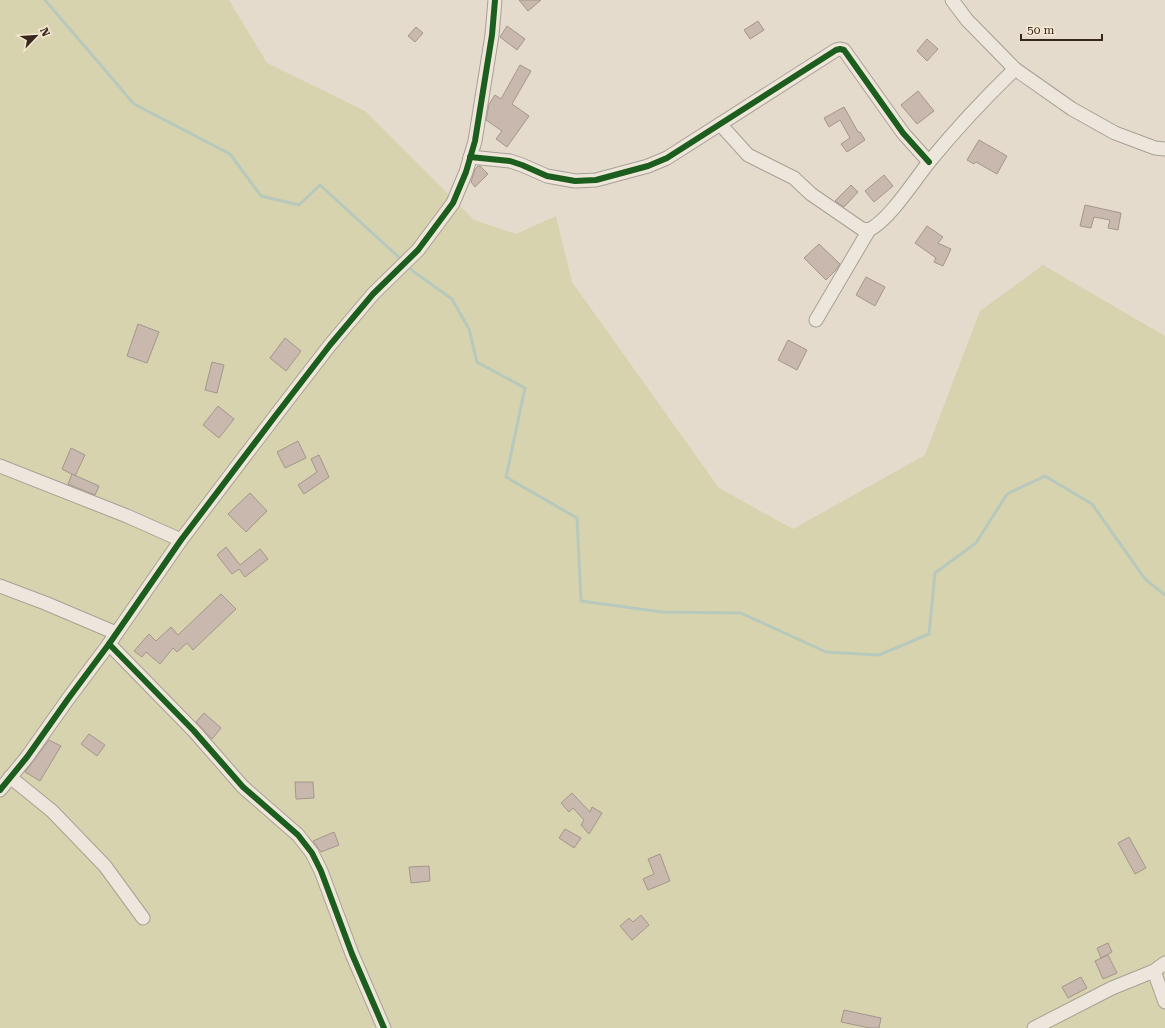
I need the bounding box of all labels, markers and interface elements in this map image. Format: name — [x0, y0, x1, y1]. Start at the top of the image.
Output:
north arrow — [16, 16, 56, 56]
scale bar — [1021, 16, 1102, 42]
text: 50 m — [1027, 23, 1054, 37]
text: N — [37, 25, 53, 39]

